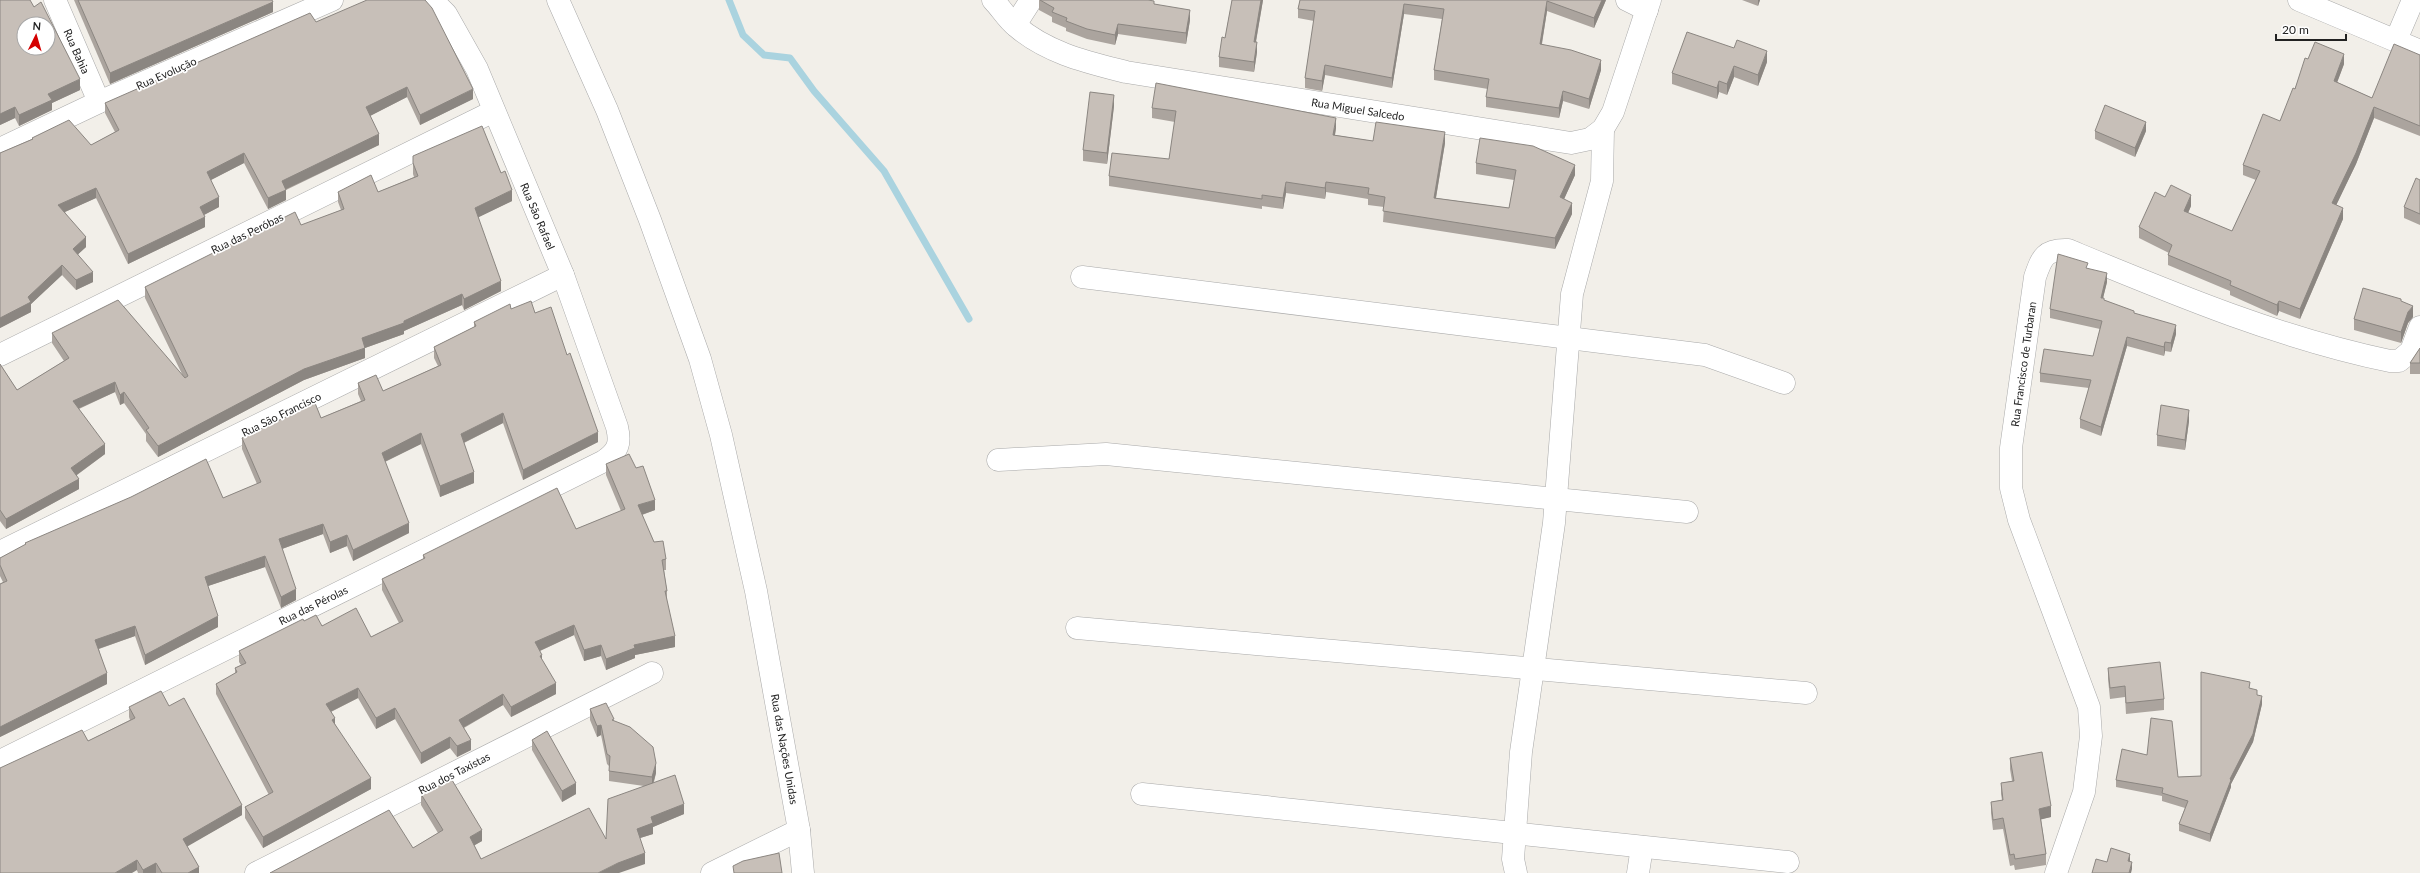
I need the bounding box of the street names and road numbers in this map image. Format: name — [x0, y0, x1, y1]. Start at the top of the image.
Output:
street label: Rua Bahia — [61, 27, 93, 75]
street label: Rua Evolução — [134, 54, 198, 92]
street label: Rua Miguel Salcedo — [1310, 95, 1406, 123]
street label: Rua São Rafael — [518, 181, 558, 251]
street label: Rua das Peróbas — [209, 210, 285, 256]
street label: Rua Francisco de Turbaran — [2008, 301, 2038, 427]
street label: Rua São Francisco — [239, 389, 323, 439]
street label: Rua das Pérolas — [276, 583, 350, 627]
street label: Rua das Nações Unidas — [769, 693, 801, 805]
street label: Rua dos Taxistas — [416, 749, 492, 797]

